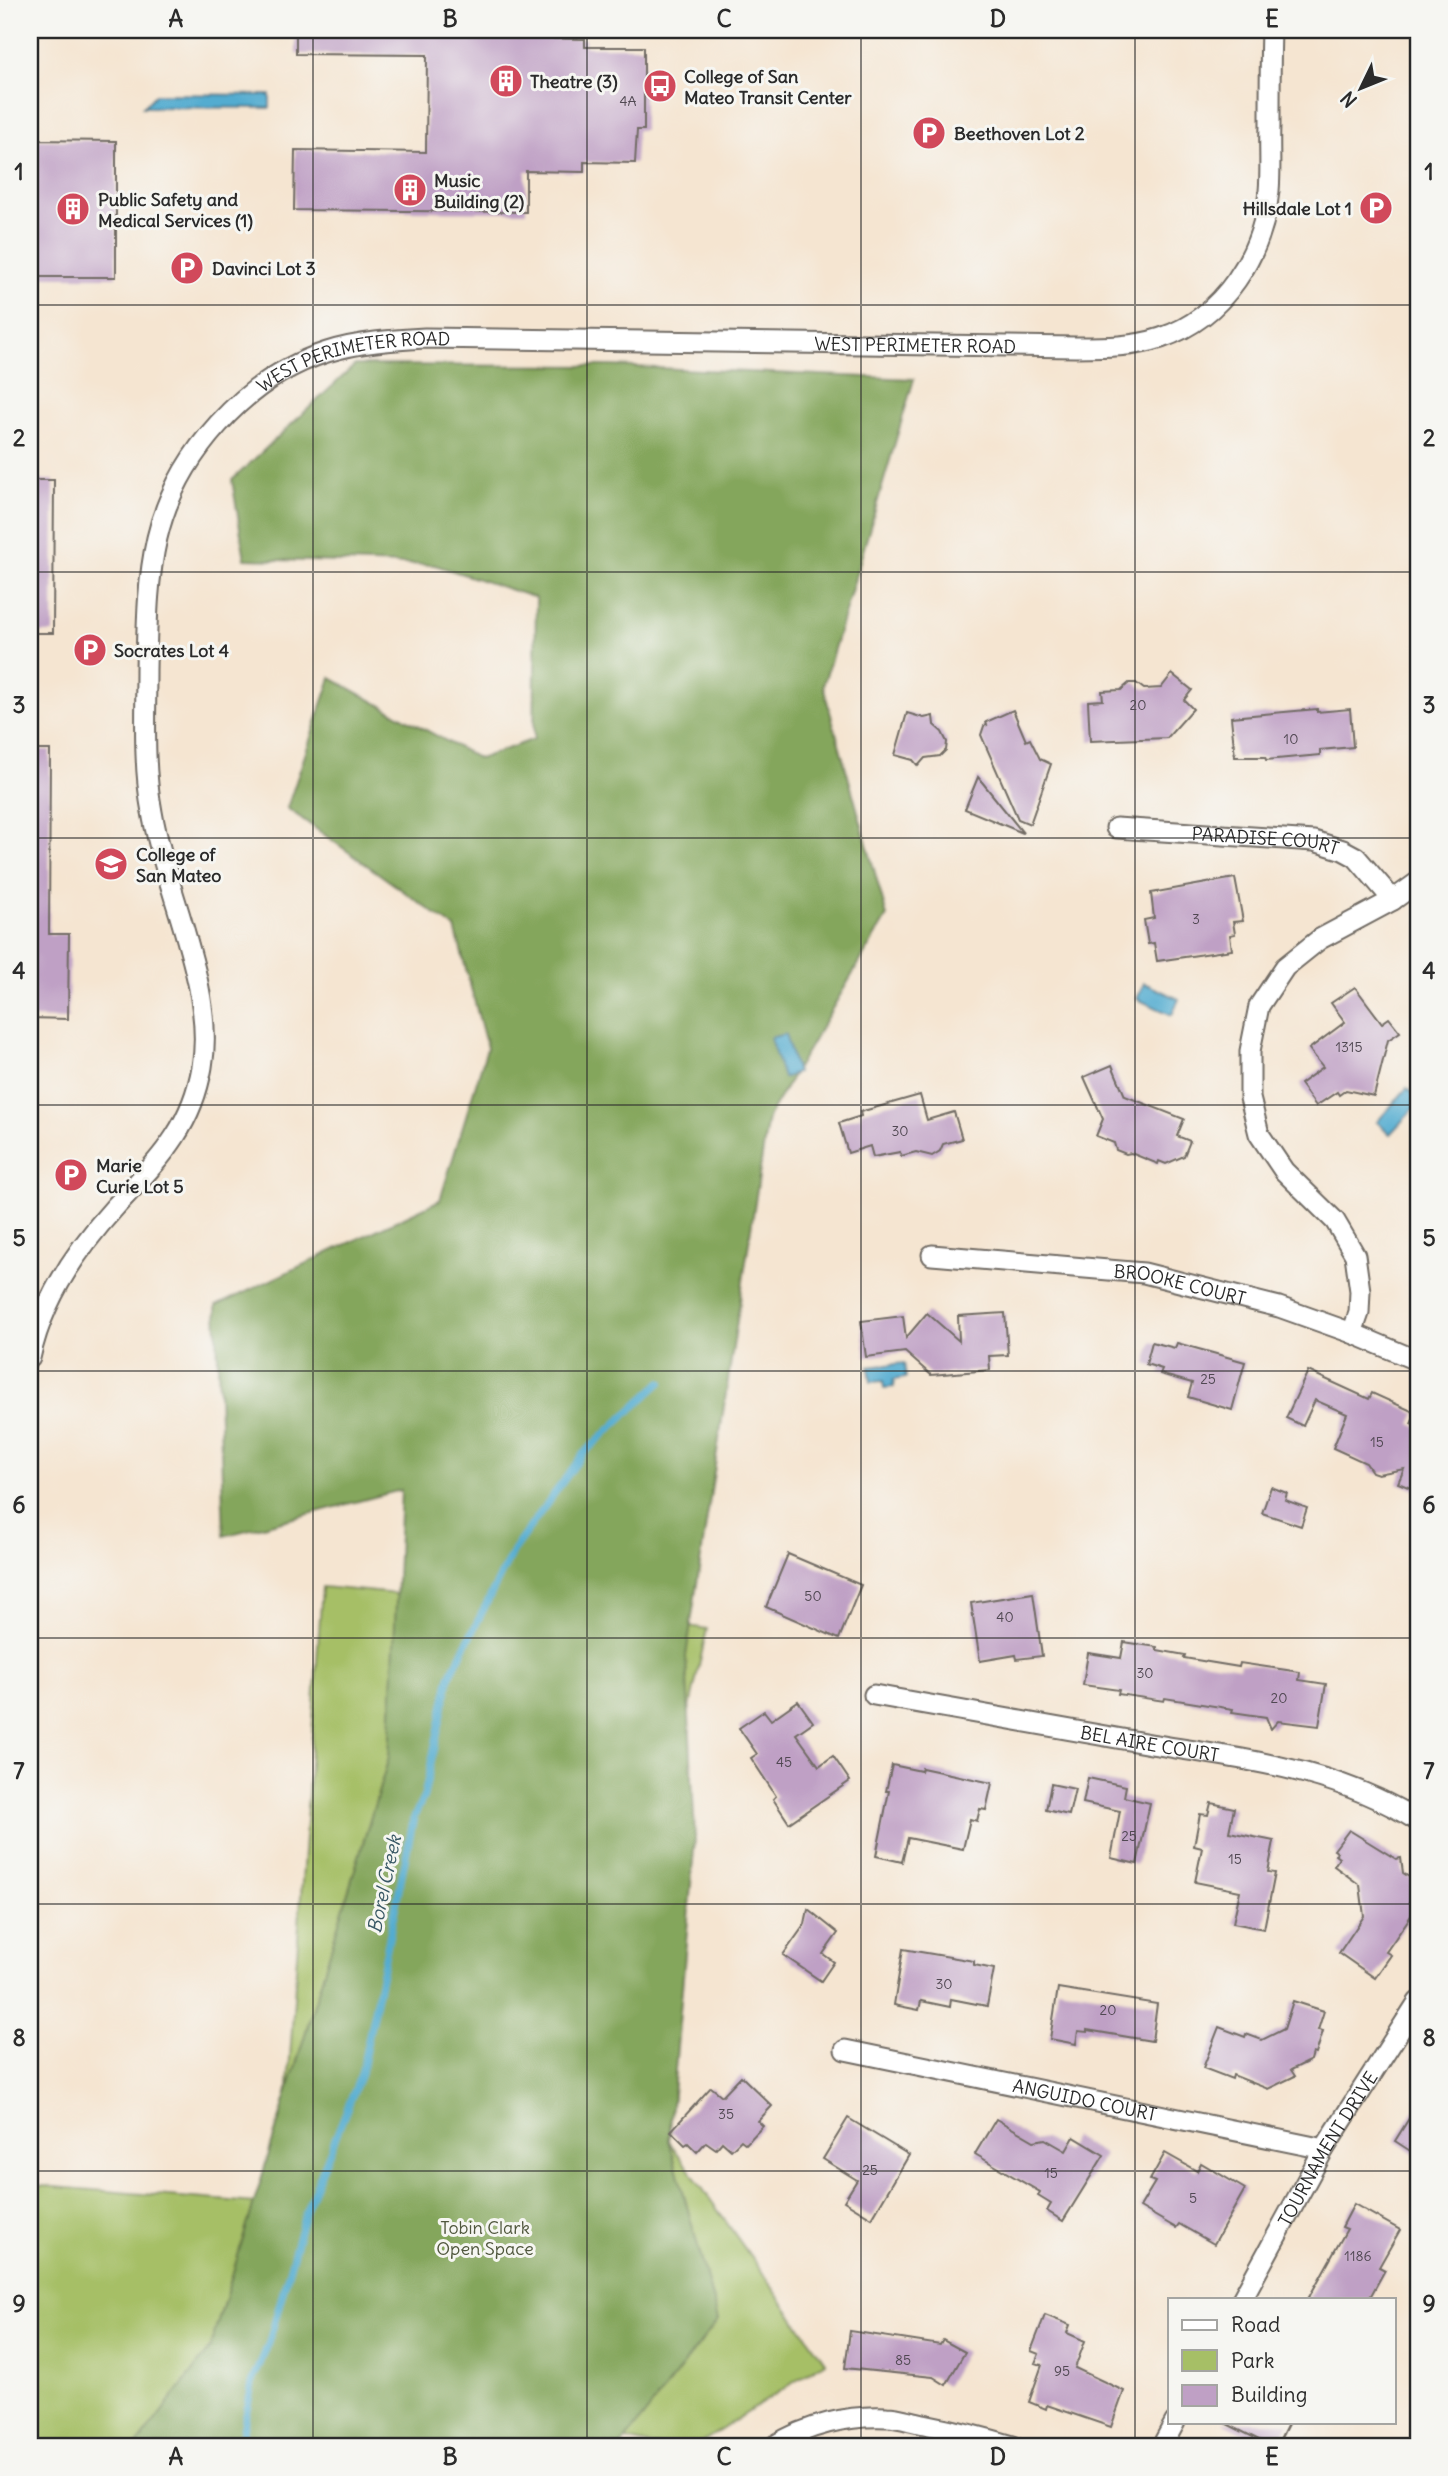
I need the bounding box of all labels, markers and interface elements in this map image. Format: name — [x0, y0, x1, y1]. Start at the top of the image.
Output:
text: A — [169, 4, 184, 33]
text: B — [442, 4, 458, 33]
text: C — [716, 4, 732, 33]
text: D — [990, 4, 1006, 33]
text: E — [1265, 4, 1279, 33]
north arrow — [1326, 52, 1396, 122]
building icon: Theatre (3) — [487, 62, 525, 100]
place label: College of San Mateo Transit Center — [684, 65, 852, 109]
bus stop icon: College of San Mateo Transit Center — [641, 67, 679, 105]
place label: Theatre (3) — [530, 70, 618, 93]
text: N — [1335, 87, 1362, 113]
house number: 4A — [619, 92, 637, 110]
parking icon: Beethoven Lot 2 — [910, 114, 948, 152]
place label: Beethoven Lot 2 — [954, 122, 1085, 145]
text: 1 — [14, 157, 24, 186]
text: 1 — [1424, 157, 1434, 186]
place label: Music Building (2) — [434, 169, 524, 213]
building icon: Music Building (2) — [391, 171, 429, 209]
place label: Public Safety and Medical Services (1) — [98, 188, 253, 232]
parking icon: Hillsdale Lot 1 — [1357, 189, 1395, 227]
building icon: Public Safety and Medical Services (1) — [54, 190, 92, 228]
place label: Hillsdale Lot 1 — [1243, 197, 1352, 220]
parking icon: Davinci Lot 3 — [168, 249, 206, 287]
place label: Davinci Lot 3 — [212, 257, 316, 280]
street label: WEST PERIMETER ROAD — [252, 326, 450, 397]
street label: WEST PERIMETER ROAD — [814, 332, 1016, 358]
text: 2 — [13, 423, 26, 452]
text: 2 — [1423, 423, 1436, 452]
parking icon: Socrates Lot 4 — [71, 631, 109, 669]
place label: Socrates Lot 4 — [114, 639, 230, 662]
text: 3 — [12, 690, 26, 719]
text: 3 — [1422, 690, 1436, 719]
house number: 20 — [1130, 696, 1146, 714]
house number: 10 — [1284, 730, 1298, 748]
street label: PARADISE COURT — [1191, 821, 1342, 860]
place label: College of San Mateo — [136, 843, 221, 887]
school or university icon: College of San Mateo — [92, 845, 130, 883]
house number: 3 — [1192, 910, 1200, 928]
text: 4 — [12, 956, 26, 985]
text: 4 — [1422, 956, 1436, 985]
house number: 1315 — [1336, 1038, 1362, 1056]
house number: 30 — [891, 1122, 909, 1140]
place label: Marie Curie Lot 5 — [96, 1154, 184, 1198]
parking icon: Marie Curie Lot 5 — [52, 1156, 90, 1194]
text: 5 — [12, 1223, 26, 1252]
text: 5 — [1422, 1223, 1436, 1252]
street label: BROOKE COURT — [1113, 1259, 1248, 1310]
house number: 25 — [1200, 1370, 1216, 1388]
house number: 15 — [1370, 1433, 1384, 1451]
text: 6 — [12, 1490, 26, 1519]
text: 6 — [1422, 1490, 1436, 1519]
house number: 50 — [804, 1587, 822, 1605]
house number: 40 — [996, 1608, 1014, 1626]
house number: 30 — [1136, 1664, 1154, 1682]
house number: 20 — [1271, 1689, 1287, 1707]
street label: BEL AIRE COURT — [1079, 1720, 1221, 1766]
house number: 45 — [776, 1753, 792, 1771]
text: 7 — [13, 1756, 25, 1785]
text: 7 — [1423, 1756, 1435, 1785]
house number: 25 — [1121, 1827, 1137, 1845]
water label: Borel Creek — [362, 1832, 406, 1935]
house number: 15 — [1228, 1850, 1242, 1868]
house number: 30 — [935, 1975, 953, 1993]
house number: 20 — [1100, 2001, 1116, 2019]
text: 8 — [12, 2023, 26, 2052]
text: 8 — [1422, 2023, 1436, 2052]
street label: TOURNAMENT DRIVE — [1273, 2067, 1382, 2230]
street label: ANGUIDO COURT — [1011, 2074, 1159, 2126]
house number: 35 — [718, 2105, 734, 2123]
house number: 25 — [862, 2161, 878, 2179]
house number: 15 — [1044, 2164, 1058, 2182]
house number: 5 — [1189, 2189, 1197, 2207]
park label: Tobin Clark Open Space — [436, 2216, 534, 2260]
house number: 1186 — [1344, 2247, 1372, 2265]
text: 9 — [12, 2289, 26, 2318]
text: 9 — [1422, 2289, 1436, 2318]
legend — [1168, 2298, 1396, 2424]
text: Road — [1231, 2311, 1280, 2338]
text: Park — [1231, 2347, 1274, 2374]
house number: 85 — [895, 2351, 911, 2369]
house number: 95 — [1054, 2362, 1070, 2380]
text: Building — [1231, 2381, 1307, 2408]
text: A — [169, 2442, 184, 2471]
text: B — [442, 2442, 458, 2471]
text: C — [716, 2442, 732, 2471]
text: D — [990, 2442, 1006, 2471]
text: E — [1265, 2442, 1279, 2471]

